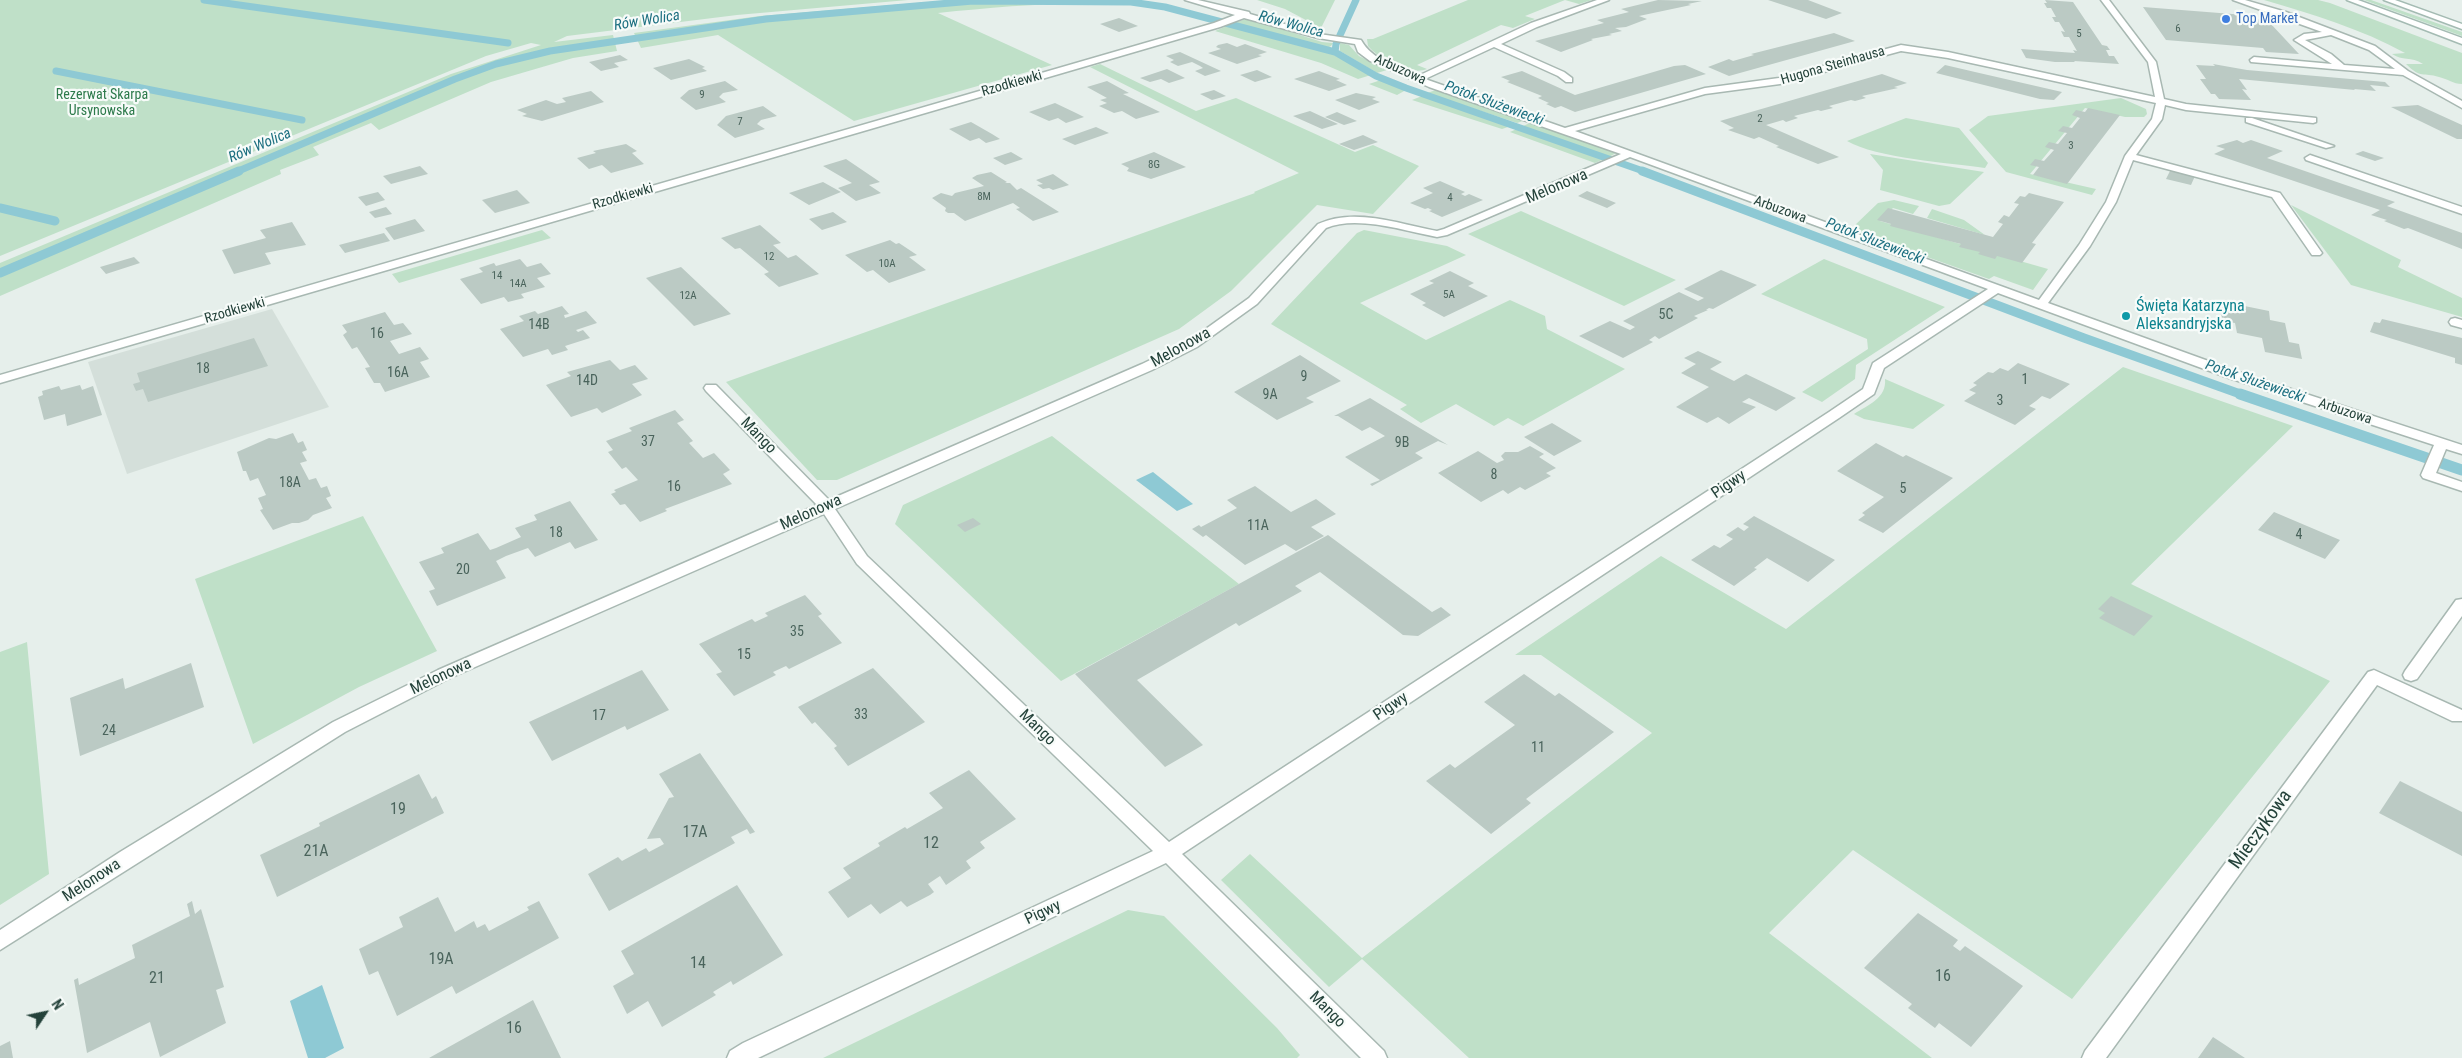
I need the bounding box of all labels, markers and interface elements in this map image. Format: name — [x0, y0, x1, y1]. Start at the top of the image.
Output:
water label: Rów Wolica — [613, 7, 681, 35]
water label: Rów Wolica — [1257, 8, 1325, 42]
place label: Top Market — [2236, 11, 2298, 27]
marker: Top Market — [2220, 13, 2232, 25]
house number: 6 — [2175, 22, 2181, 36]
house number: 5 — [2076, 27, 2082, 41]
street label: Hugona Steinhausa — [1779, 43, 1887, 89]
street label: Arbuzowa — [1372, 51, 1428, 89]
street label: Rzodkiewki — [980, 67, 1044, 101]
water label: Potok Służewiecki — [1442, 78, 1546, 130]
park label: Rezerwat Skarpa Ursynowska — [56, 87, 148, 120]
house number: 9 — [699, 88, 705, 102]
house number: 2 — [1757, 112, 1763, 126]
house number: 7 — [737, 115, 743, 129]
water label: Rów Wolica — [226, 125, 294, 167]
house number: 3 — [2068, 139, 2074, 153]
house number: 8G — [1148, 158, 1160, 172]
street label: Melonowa — [1523, 165, 1591, 209]
street label: Rzodkiewki — [591, 180, 655, 214]
house number: 8M — [977, 190, 991, 204]
house number: 4 — [1447, 191, 1453, 205]
street label: Arbuzowa — [1751, 193, 1809, 227]
water label: Potok Służewiecki — [1823, 215, 1927, 269]
house number: 12 — [764, 250, 774, 264]
house number: 10A — [878, 257, 896, 271]
house number: 14 — [492, 269, 502, 283]
house number: 14A — [509, 277, 527, 291]
house number: 5A — [1443, 288, 1455, 302]
house number: 12A — [679, 289, 697, 303]
street label: Rzodkiewki — [203, 294, 267, 328]
place label: Święta Katarzyna Aleksandryjska — [2136, 297, 2245, 335]
house number: 5C — [1659, 307, 1673, 323]
marker: Święta Katarzyna Aleksandryjska — [2120, 310, 2132, 322]
house number: 14B — [528, 317, 550, 333]
street label: Melonowa — [1148, 324, 1214, 372]
house number: 16 — [370, 326, 384, 342]
water label: Potok Służewiecki — [2203, 357, 2307, 407]
house number: 18 — [196, 361, 210, 377]
house number: 16A — [387, 365, 409, 381]
house number: 9 — [1301, 369, 1307, 385]
house number: 1 — [2022, 372, 2028, 388]
house number: 14D — [576, 373, 598, 389]
house number: 9A — [1263, 387, 1277, 403]
house number: 3 — [1997, 393, 2003, 409]
street label: Arbuzowa — [2316, 396, 2374, 428]
street label: Mango — [736, 414, 780, 458]
house number: 37 — [641, 434, 655, 450]
house number: 9B — [1395, 435, 1409, 451]
house number: 8 — [1491, 467, 1497, 483]
street label: Pigwy — [1708, 467, 1750, 503]
house number: 18A — [279, 475, 301, 491]
house number: 16 — [667, 479, 681, 495]
house number: 5 — [1900, 481, 1906, 497]
street label: Melonowa — [777, 491, 845, 535]
house number: 11A — [1247, 518, 1269, 534]
house number: 18 — [549, 525, 563, 541]
house number: 4 — [2296, 527, 2302, 543]
house number: 20 — [456, 562, 470, 578]
house number: 35 — [790, 624, 804, 640]
house number: 15 — [737, 647, 751, 663]
street label: Melonowa — [407, 655, 475, 699]
street label: Pigwy — [1370, 689, 1412, 725]
street label: Mango — [1015, 706, 1059, 750]
house number: 33 — [854, 707, 868, 723]
house number: 17 — [592, 708, 606, 724]
house number: 24 — [102, 723, 116, 739]
house number: 11 — [1531, 740, 1545, 756]
street label: Mieczykowa — [2225, 786, 2297, 874]
house number: 19 — [390, 800, 406, 820]
house number: 17A — [682, 823, 708, 843]
house number: 12 — [923, 834, 939, 854]
house number: 21A — [303, 842, 329, 862]
street label: Melonowa — [59, 855, 125, 907]
street label: Pigwy — [1022, 896, 1064, 930]
house number: 19A — [428, 950, 454, 970]
house number: 14 — [690, 954, 706, 974]
house number: 16 — [1935, 967, 1951, 987]
house number: 21 — [149, 969, 165, 989]
north arrow — [20, 988, 70, 1038]
street label: Mango — [1305, 988, 1349, 1032]
text: N — [48, 997, 66, 1013]
house number: 16 — [506, 1019, 522, 1039]

